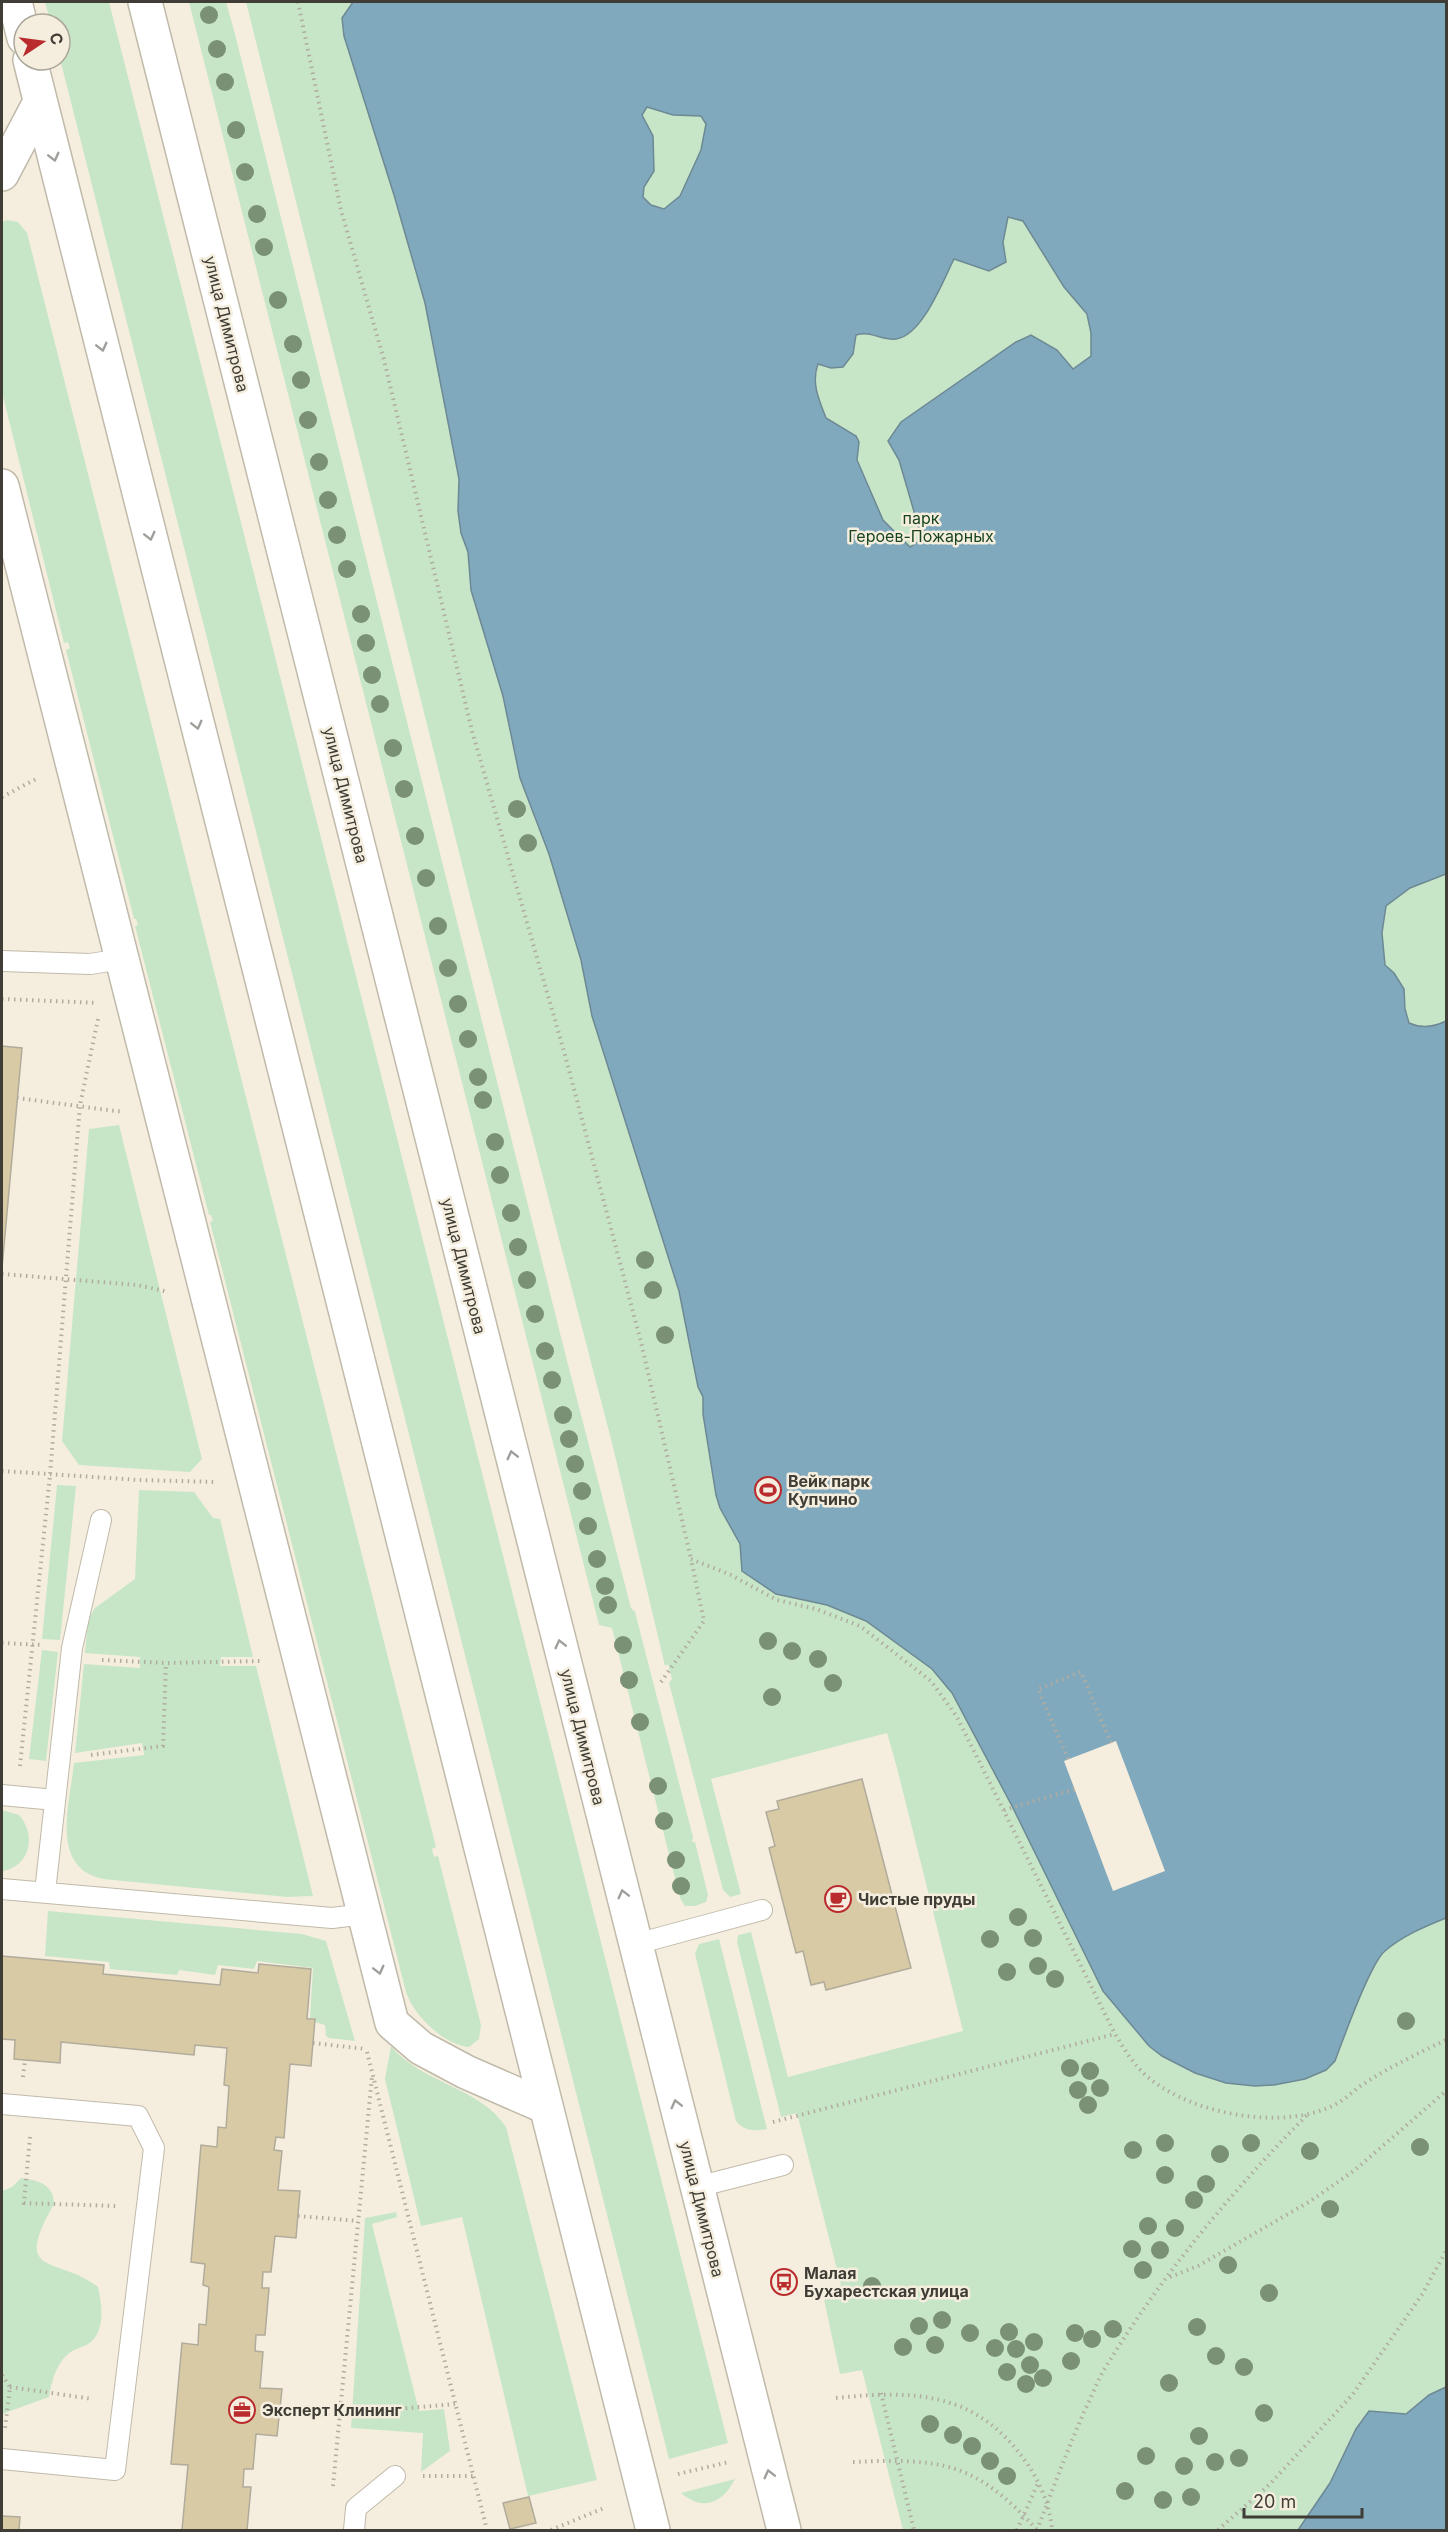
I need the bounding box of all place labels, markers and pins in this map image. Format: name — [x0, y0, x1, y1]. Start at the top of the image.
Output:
place label: Вейк парк Купчино — [788, 1471, 870, 1509]
sports icon: Вейк парк Купчино — [753, 1475, 783, 1505]
cafe icon: Чистые пруды — [823, 1884, 853, 1914]
place label: Чистые пруды — [858, 1889, 975, 1909]
place label: Малая Бухарестская улица — [804, 2263, 969, 2301]
bus stop icon: Малая Бухарестская улица — [769, 2267, 799, 2297]
office icon: Эксперт Клининг — [227, 2395, 257, 2425]
place label: Эксперт Клининг — [262, 2400, 402, 2420]

